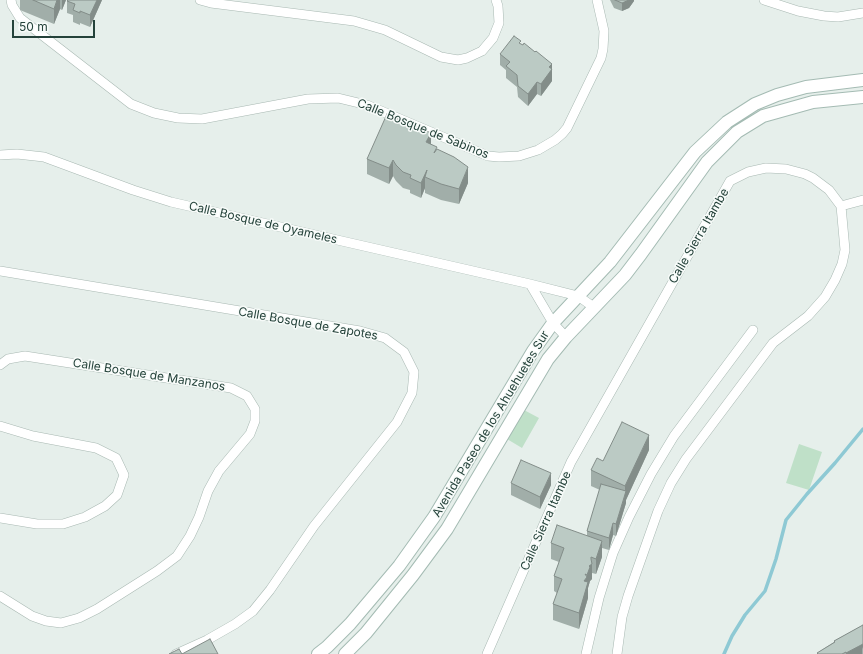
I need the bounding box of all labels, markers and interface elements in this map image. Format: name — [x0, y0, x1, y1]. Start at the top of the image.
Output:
scale bar — [14, 12, 97, 38]
text: 50 m — [19, 19, 48, 34]
street label: Calle Bosque de Sabinos — [355, 96, 491, 162]
street label: Calle Sierra Itambe — [666, 186, 732, 286]
street label: Calle Bosque de Oyameles — [187, 199, 339, 247]
street label: Calle Bosque de Zapotes — [237, 305, 379, 343]
street label: Avenida Paseo de los Ahuehuetes Sur — [430, 328, 552, 520]
street label: Calle Bosque de Manzanos — [72, 356, 226, 394]
street label: Calle Sierra Itambe — [518, 469, 574, 573]

